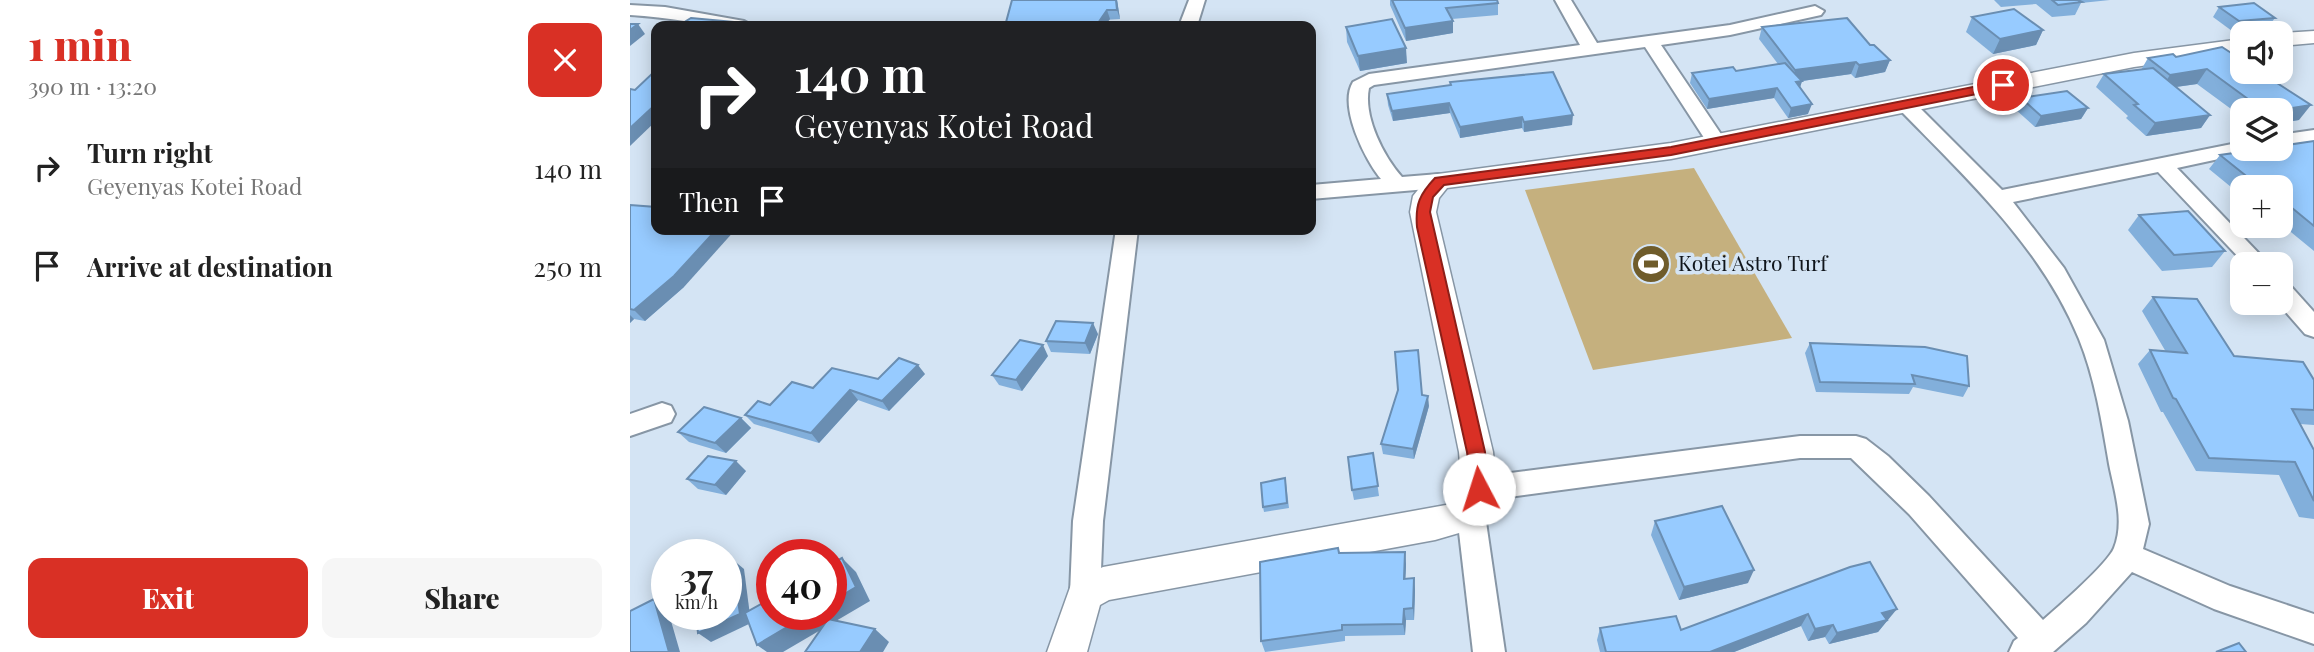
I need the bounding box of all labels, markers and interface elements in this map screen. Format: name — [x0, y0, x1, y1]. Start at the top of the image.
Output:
text: 1 min — [28, 16, 132, 72]
map controls — [2230, 21, 2293, 315]
button: sound — [2230, 21, 2293, 84]
button: close — [528, 23, 602, 97]
text: 140 m — [794, 40, 926, 105]
icon: right — [679, 49, 770, 140]
pin — [1973, 55, 2033, 115]
icon: arrive — [1984, 66, 2022, 104]
text: 390 m · 13:20 — [28, 70, 157, 101]
button: layers — [2230, 98, 2293, 161]
text: Geyenyas Kotei Road — [794, 103, 1094, 146]
text: Turn right — [87, 135, 213, 170]
icon: right — [28, 149, 66, 187]
text: 140 m — [534, 151, 602, 186]
text: Geyenyas Kotei Road — [87, 170, 302, 201]
button: + — [2230, 175, 2293, 238]
icon: arrive — [753, 182, 791, 220]
text: Then — [679, 184, 739, 219]
sports icon: Kotei Astro Turf — [1630, 243, 1672, 285]
icon: arrive — [28, 247, 66, 285]
place label: Kotei Astro Turf — [1678, 248, 1829, 276]
text: Arrive at destination — [87, 249, 333, 284]
text: 250 m — [534, 249, 602, 284]
button: − — [2230, 252, 2293, 315]
position arrow — [1442, 452, 1516, 526]
speed limit sign: 40 — [756, 539, 847, 630]
text: 37 — [680, 552, 713, 599]
button: Exit — [28, 558, 308, 638]
button: Share — [322, 558, 602, 638]
text: km/h — [675, 590, 718, 614]

